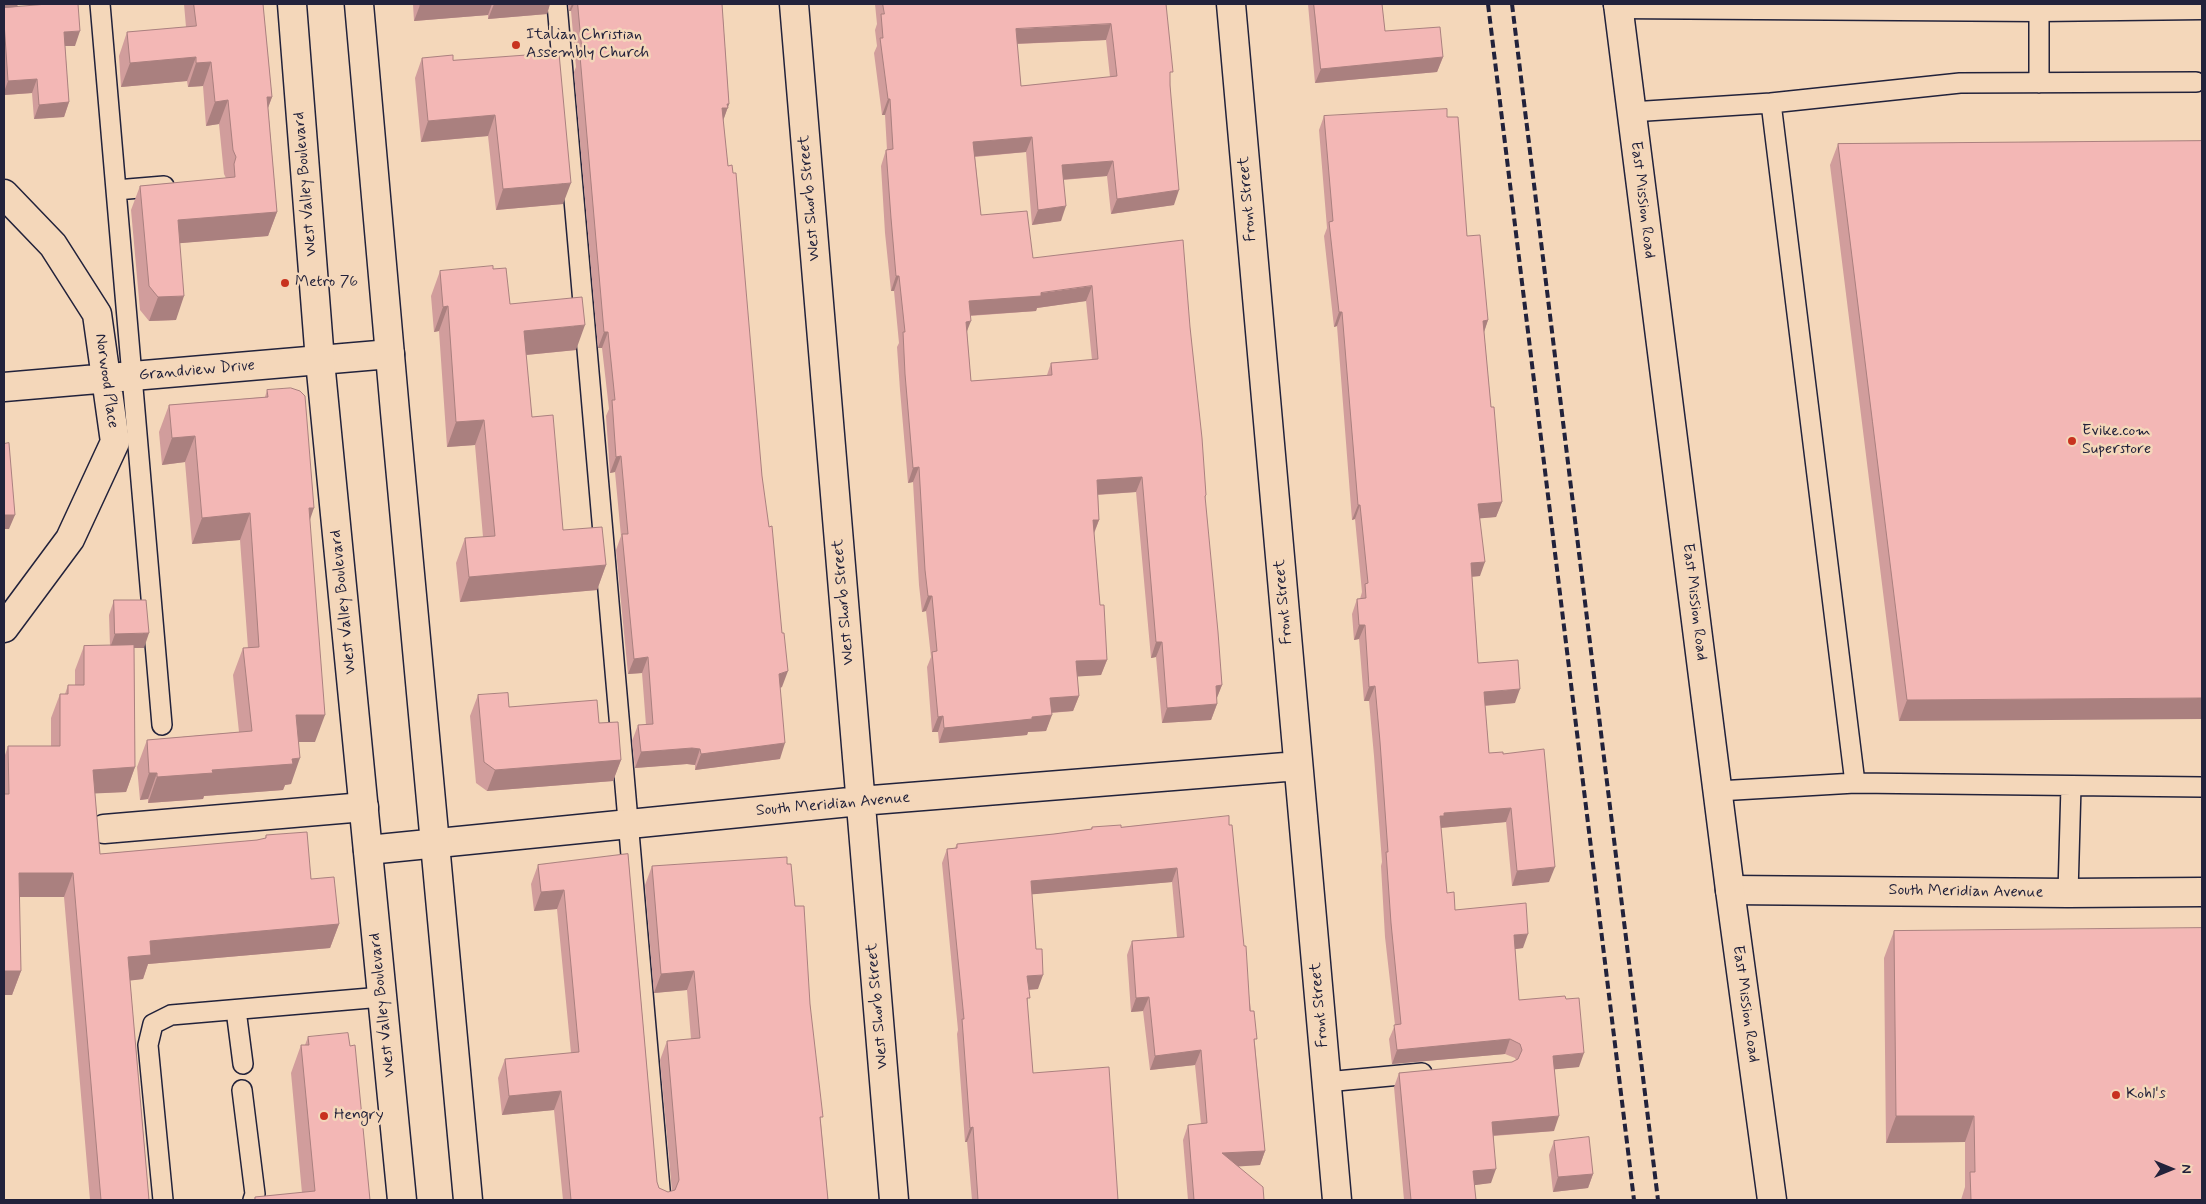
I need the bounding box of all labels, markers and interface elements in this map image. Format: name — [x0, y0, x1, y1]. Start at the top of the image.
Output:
place label: Italian Christian Assembly Church — [526, 26, 649, 64]
marker: Italian Christian Assembly Church — [510, 39, 522, 51]
street label: West Valley Boulevard — [290, 111, 322, 257]
street label: West Shorb Street — [795, 134, 825, 262]
street label: East Mission Road — [1625, 140, 1659, 260]
street label: Front Street — [1235, 156, 1261, 242]
place label: Metro 76 — [295, 273, 358, 293]
marker: Metro 76 — [279, 277, 291, 289]
street label: Norwood Place — [90, 332, 122, 430]
street label: Grandview Drive — [138, 356, 256, 386]
place label: Evike.com Superstore — [2082, 422, 2151, 460]
marker: Evike.com Superstore — [2066, 435, 2078, 447]
street label: West Valley Boulevard — [327, 529, 361, 675]
street label: West Shorb Street — [829, 538, 859, 666]
street label: East Mission Road — [1677, 542, 1711, 662]
street label: Front Street — [1271, 559, 1297, 645]
street label: South Meridian Avenue — [755, 789, 911, 821]
street label: South Meridian Avenue — [1888, 881, 2044, 903]
street label: West Valley Boulevard — [366, 932, 400, 1078]
street label: West Shorb Street — [863, 942, 893, 1070]
street label: East Mission Road — [1727, 944, 1763, 1064]
street label: Front Street — [1307, 962, 1333, 1048]
place label: Kohl's — [2126, 1085, 2166, 1105]
marker: Kohl's — [2110, 1089, 2122, 1101]
place label: Hengry — [334, 1106, 384, 1126]
marker: Hengry — [318, 1110, 330, 1122]
north arrow — [2146, 1144, 2196, 1194]
text: N — [2177, 1164, 2195, 1174]

